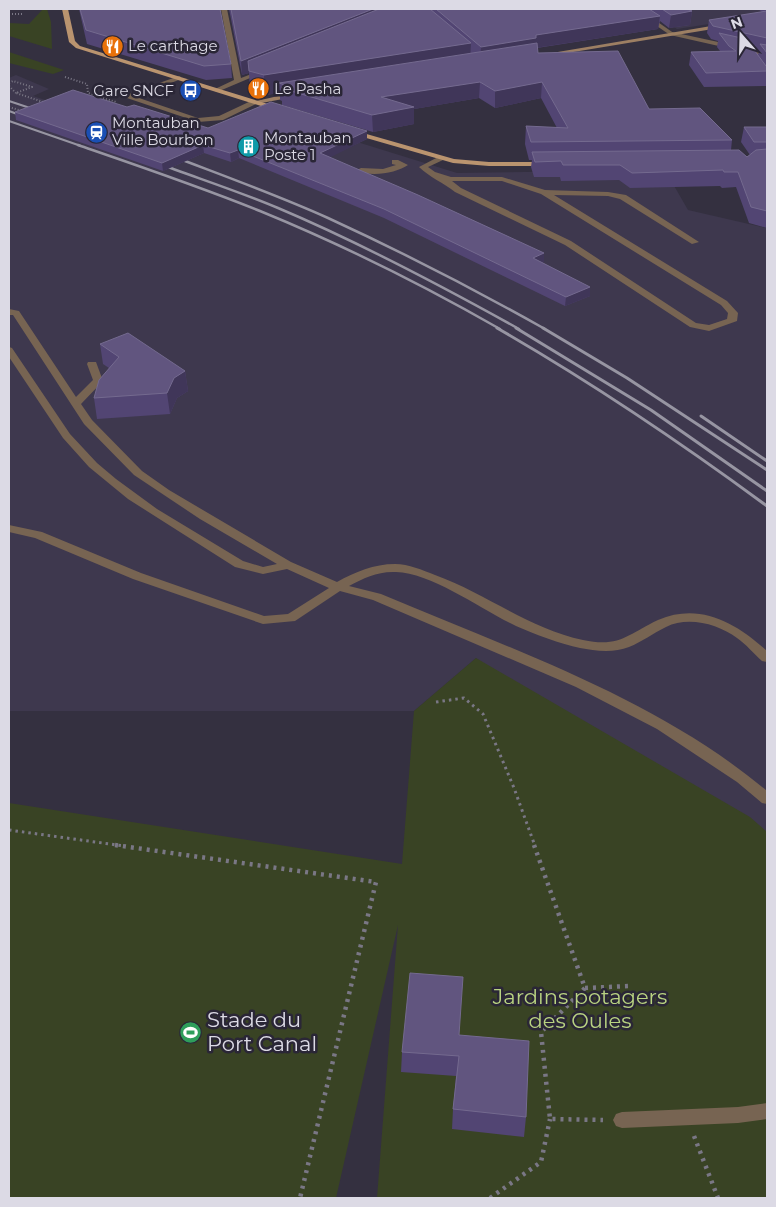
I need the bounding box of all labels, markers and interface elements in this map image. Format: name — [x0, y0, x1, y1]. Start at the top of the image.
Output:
north arrow — [716, 10, 766, 60]
text: N — [728, 12, 745, 33]
restaurant icon: Le carthage — [100, 34, 124, 58]
place label: Le carthage — [128, 36, 218, 55]
restaurant icon: Le Pasha — [246, 77, 270, 101]
bus stop icon: Gare SNCF — [178, 79, 202, 103]
place label: Le Pasha — [274, 79, 341, 98]
place label: Gare SNCF — [93, 81, 174, 100]
place label: Montauban Ville Bourbon — [112, 113, 214, 149]
station icon: Montauban Ville Bourbon — [84, 120, 108, 144]
place label: Montauban Poste 1 — [264, 128, 352, 164]
building icon: Montauban Poste 1 — [236, 135, 260, 159]
park label: Jardins potagers des Oules — [492, 984, 667, 1033]
place label: Stade du Port Canal — [207, 1007, 317, 1056]
sports icon: Stade du Port Canal — [179, 1020, 203, 1044]

